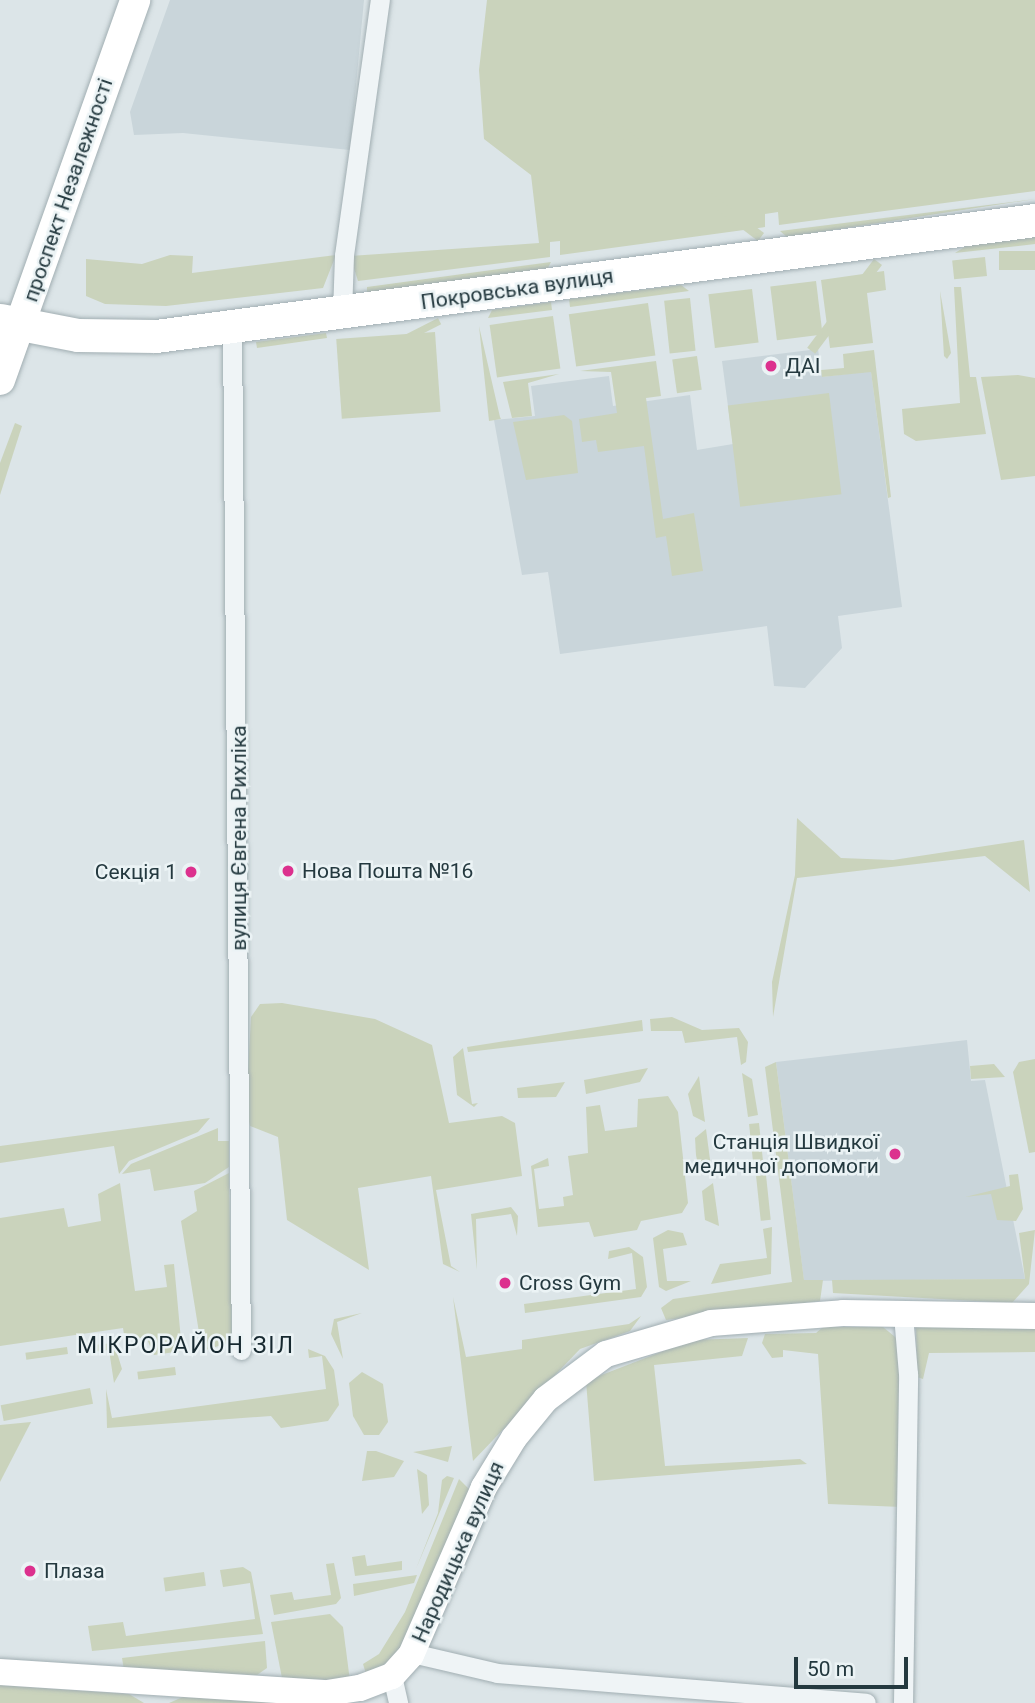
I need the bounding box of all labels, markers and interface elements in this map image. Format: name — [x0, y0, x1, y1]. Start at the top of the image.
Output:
street label: проспект Незалежності — [18, 75, 118, 305]
street label: Покровська вулиця — [419, 263, 615, 315]
place label: ДАІ — [785, 353, 820, 379]
marker: ДАІ — [763, 358, 779, 374]
street label: вулиця Євгена Рихліка — [226, 725, 252, 951]
place label: Нова Пошта №16 — [302, 858, 473, 884]
place label: Секція 1 — [95, 859, 177, 885]
marker: Нова Пошта №16 — [280, 863, 296, 879]
marker: Секція 1 — [183, 864, 199, 880]
place label: Станція Швидкої медичної допомоги — [684, 1129, 879, 1179]
marker: Станція Швидкої медичної допомоги — [885, 1144, 905, 1164]
place label: Cross Gym — [519, 1270, 621, 1296]
marker: Cross Gym — [497, 1275, 513, 1291]
district label: МІКРОРАЙОН ЗІЛ — [79, 1332, 293, 1360]
street label: Народицька вулиця — [407, 1457, 509, 1647]
place label: Плаза — [44, 1558, 105, 1584]
marker: Плаза — [22, 1563, 38, 1579]
scale bar — [797, 1644, 911, 1688]
text: 50 m — [807, 1657, 854, 1681]

